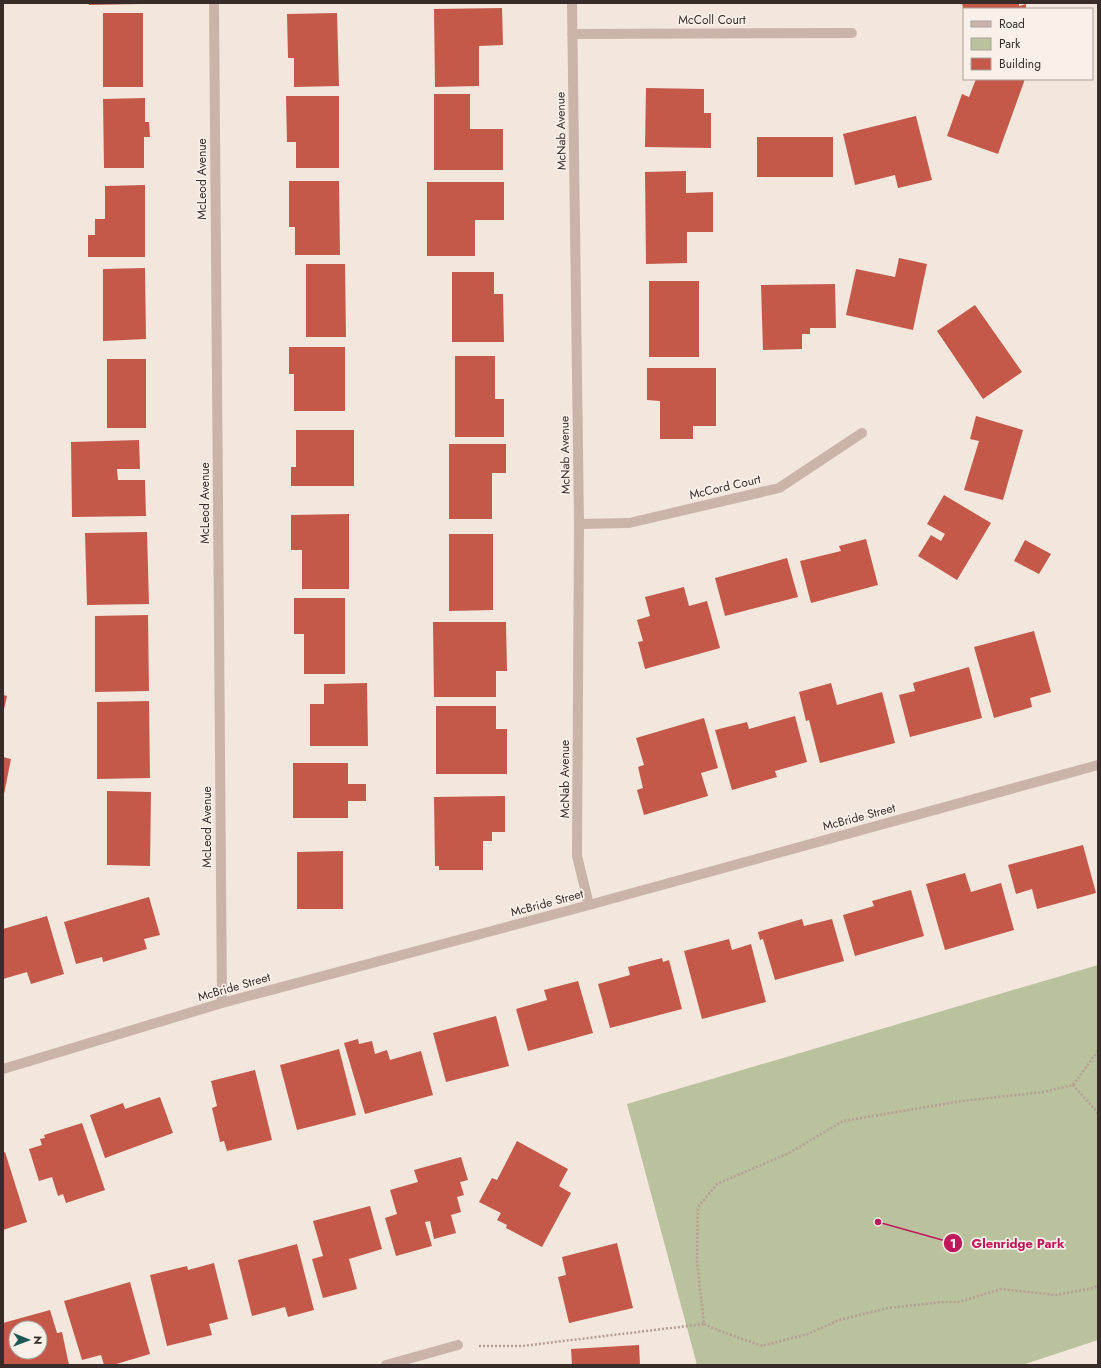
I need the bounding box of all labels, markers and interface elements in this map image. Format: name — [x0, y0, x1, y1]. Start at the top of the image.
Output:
legend — [963, 8, 1093, 80]
street label: McColl Court — [678, 11, 746, 29]
text: Road — [999, 15, 1025, 33]
text: Park — [999, 35, 1021, 53]
text: Building — [999, 55, 1041, 73]
street label: McNab Avenue — [551, 92, 571, 170]
street label: McLeod Avenue — [193, 138, 211, 220]
street label: McNab Avenue — [555, 416, 575, 494]
street label: McLeod Avenue — [196, 462, 214, 544]
street label: McCord Court — [687, 470, 763, 504]
street label: McNab Avenue — [556, 740, 574, 818]
street label: McLeod Avenue — [198, 786, 216, 868]
street label: McBride Street — [821, 799, 897, 835]
street label: McBride Street — [509, 885, 585, 921]
street label: McBride Street — [196, 968, 272, 1006]
callout: Glenridge Park — [943, 1231, 1072, 1256]
text: Glenridge Park — [972, 1234, 1065, 1253]
text: 1 — [950, 1235, 956, 1253]
north arrow — [8, 1320, 48, 1360]
text: N — [30, 1336, 46, 1345]

